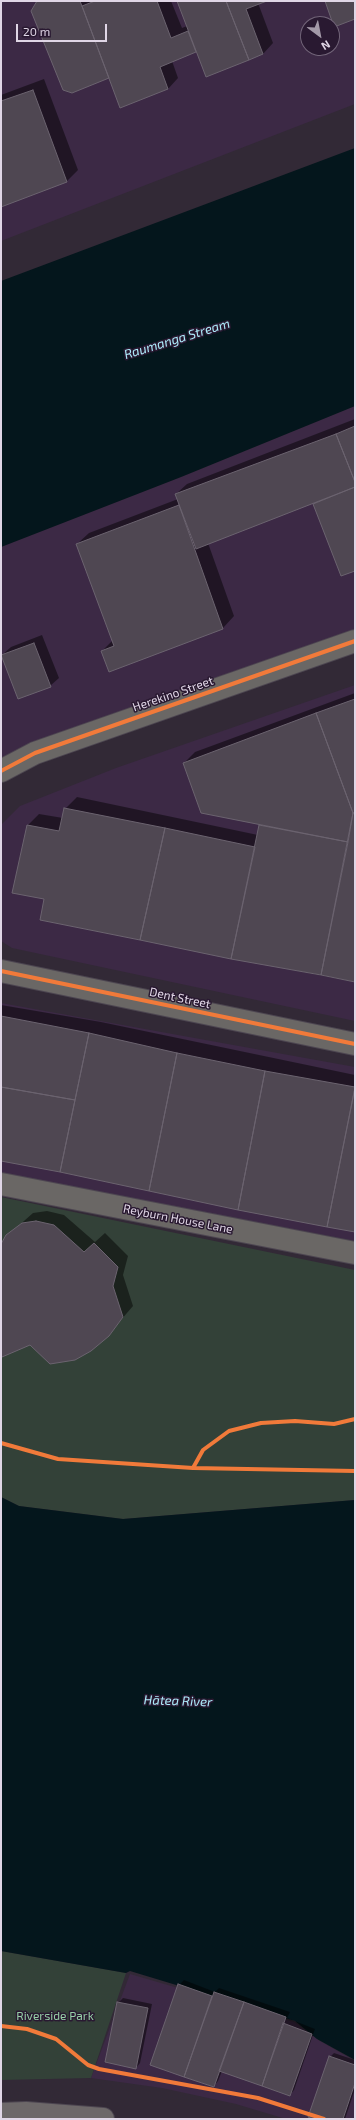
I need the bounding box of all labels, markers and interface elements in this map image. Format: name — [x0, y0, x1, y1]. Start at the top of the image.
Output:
scale bar — [18, 16, 109, 42]
north arrow — [300, 16, 340, 56]
text: 20 m — [23, 24, 50, 38]
text: N — [319, 38, 333, 53]
water label: Raumanga Stream — [122, 315, 232, 363]
street label: Herekino Street — [131, 673, 215, 715]
street label: Dent Street — [148, 985, 212, 1011]
street label: Reyburn House Lane — [122, 1201, 234, 1237]
water label: Hātea River — [143, 1692, 213, 1710]
park label: Riverside Park — [16, 2009, 94, 2023]

